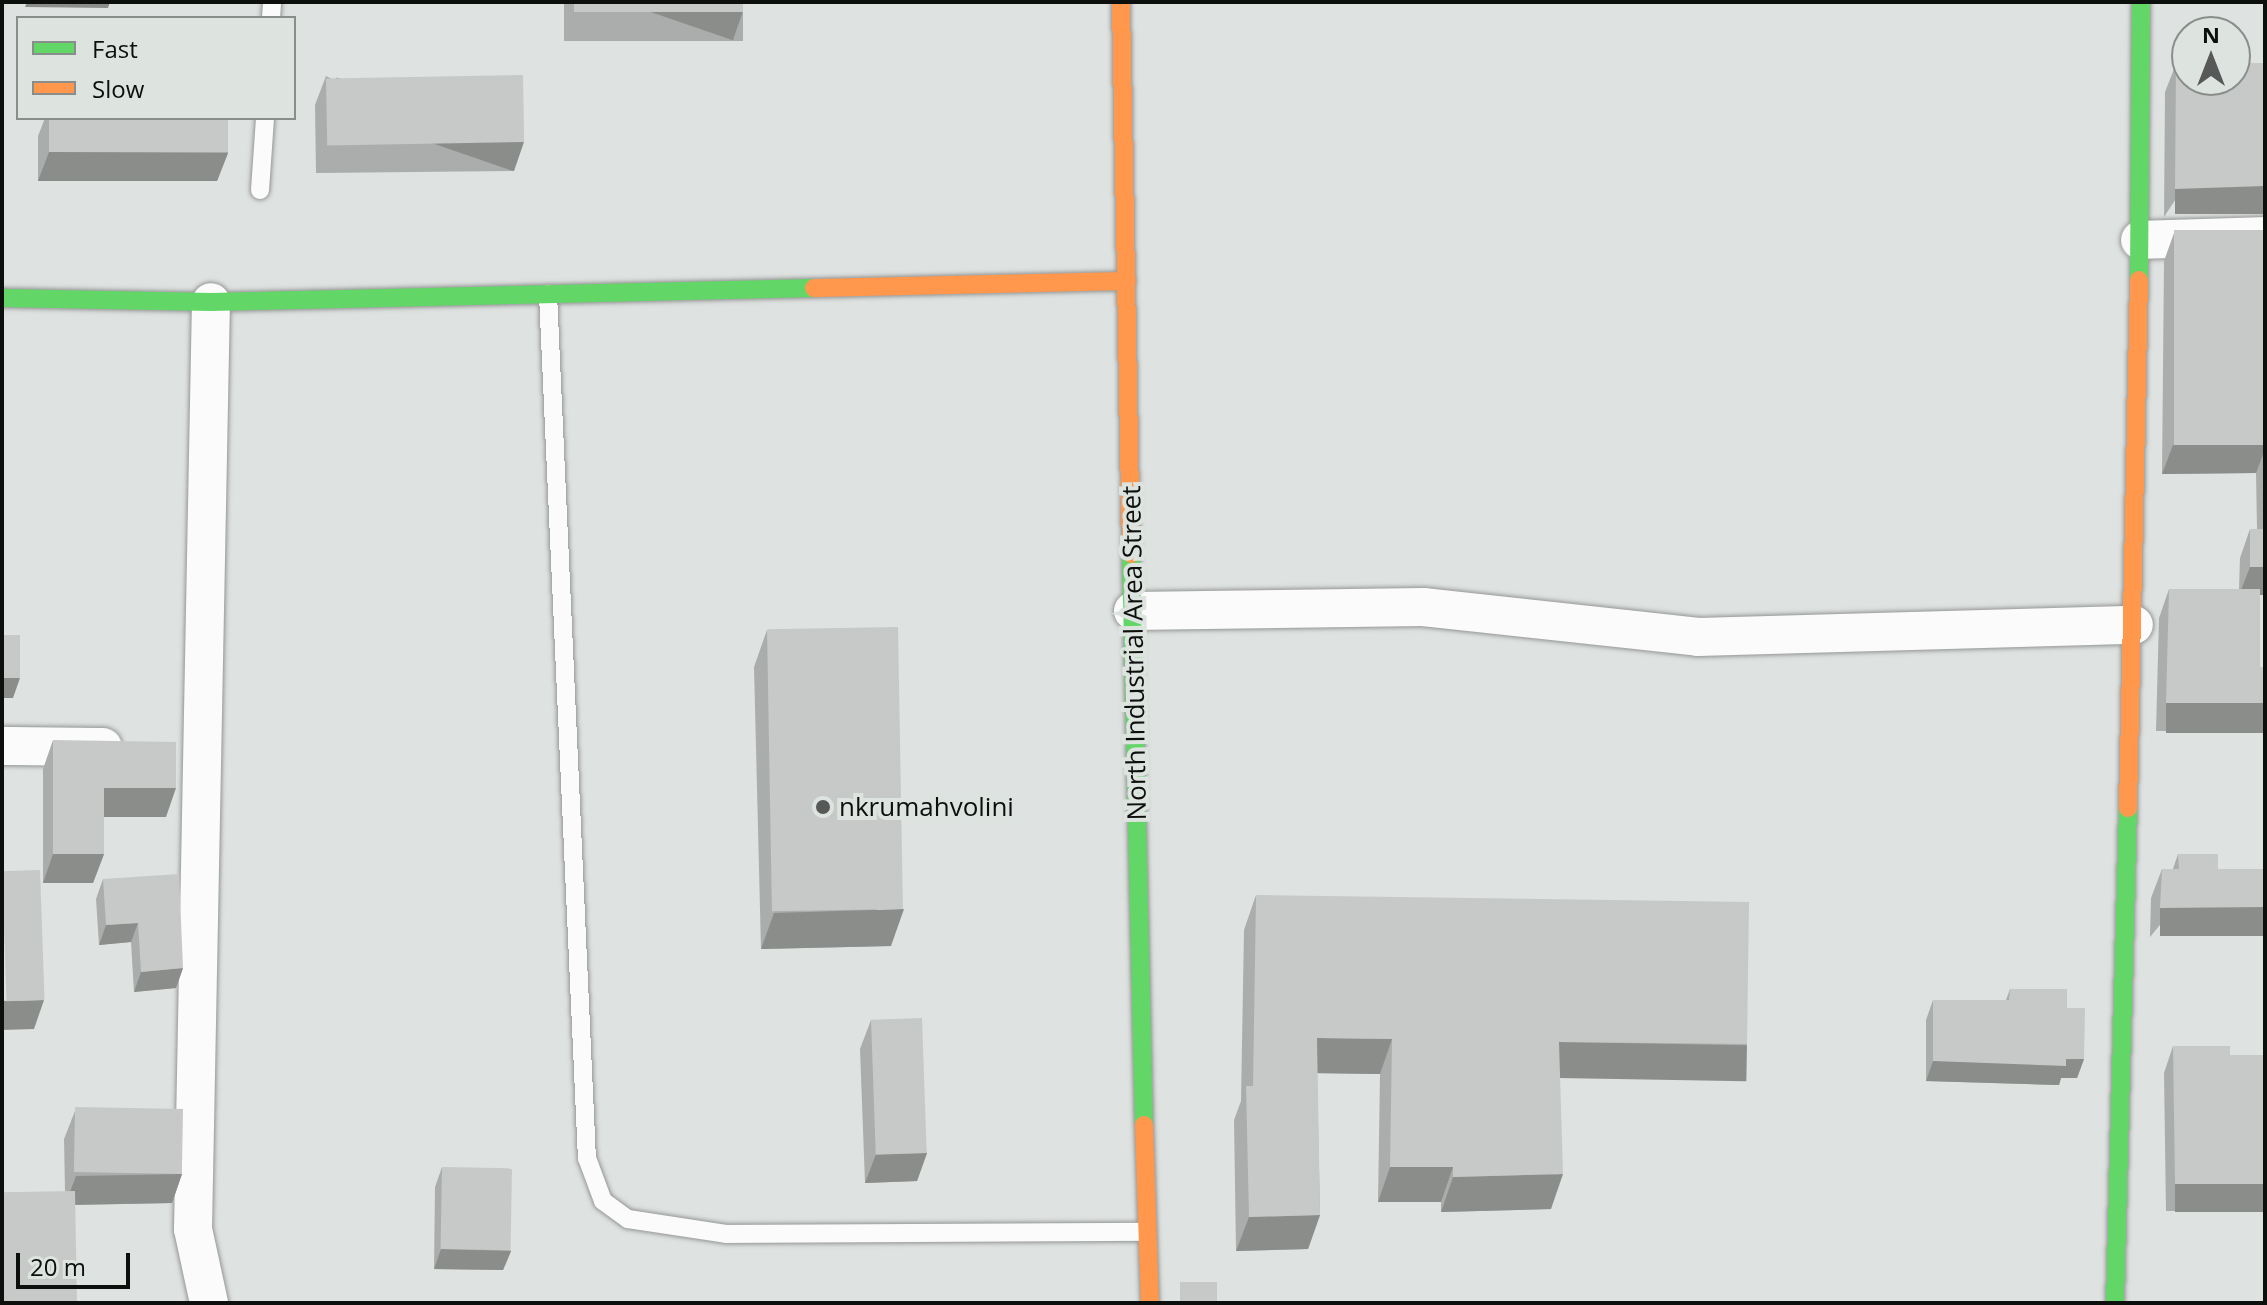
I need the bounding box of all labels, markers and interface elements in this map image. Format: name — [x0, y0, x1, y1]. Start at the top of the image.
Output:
legend — [16, 16, 296, 120]
north arrow — [2171, 16, 2251, 96]
text: N — [2202, 19, 2220, 49]
text: Fast — [92, 32, 138, 65]
text: Slow — [92, 72, 144, 105]
street label: North Industrial Area Street — [1115, 485, 1153, 821]
place label: nkrumahvolini — [839, 791, 1014, 823]
marker: nkrumahvolini — [814, 798, 832, 816]
scale bar — [20, 1237, 134, 1287]
text: 20 m — [30, 1250, 86, 1283]

